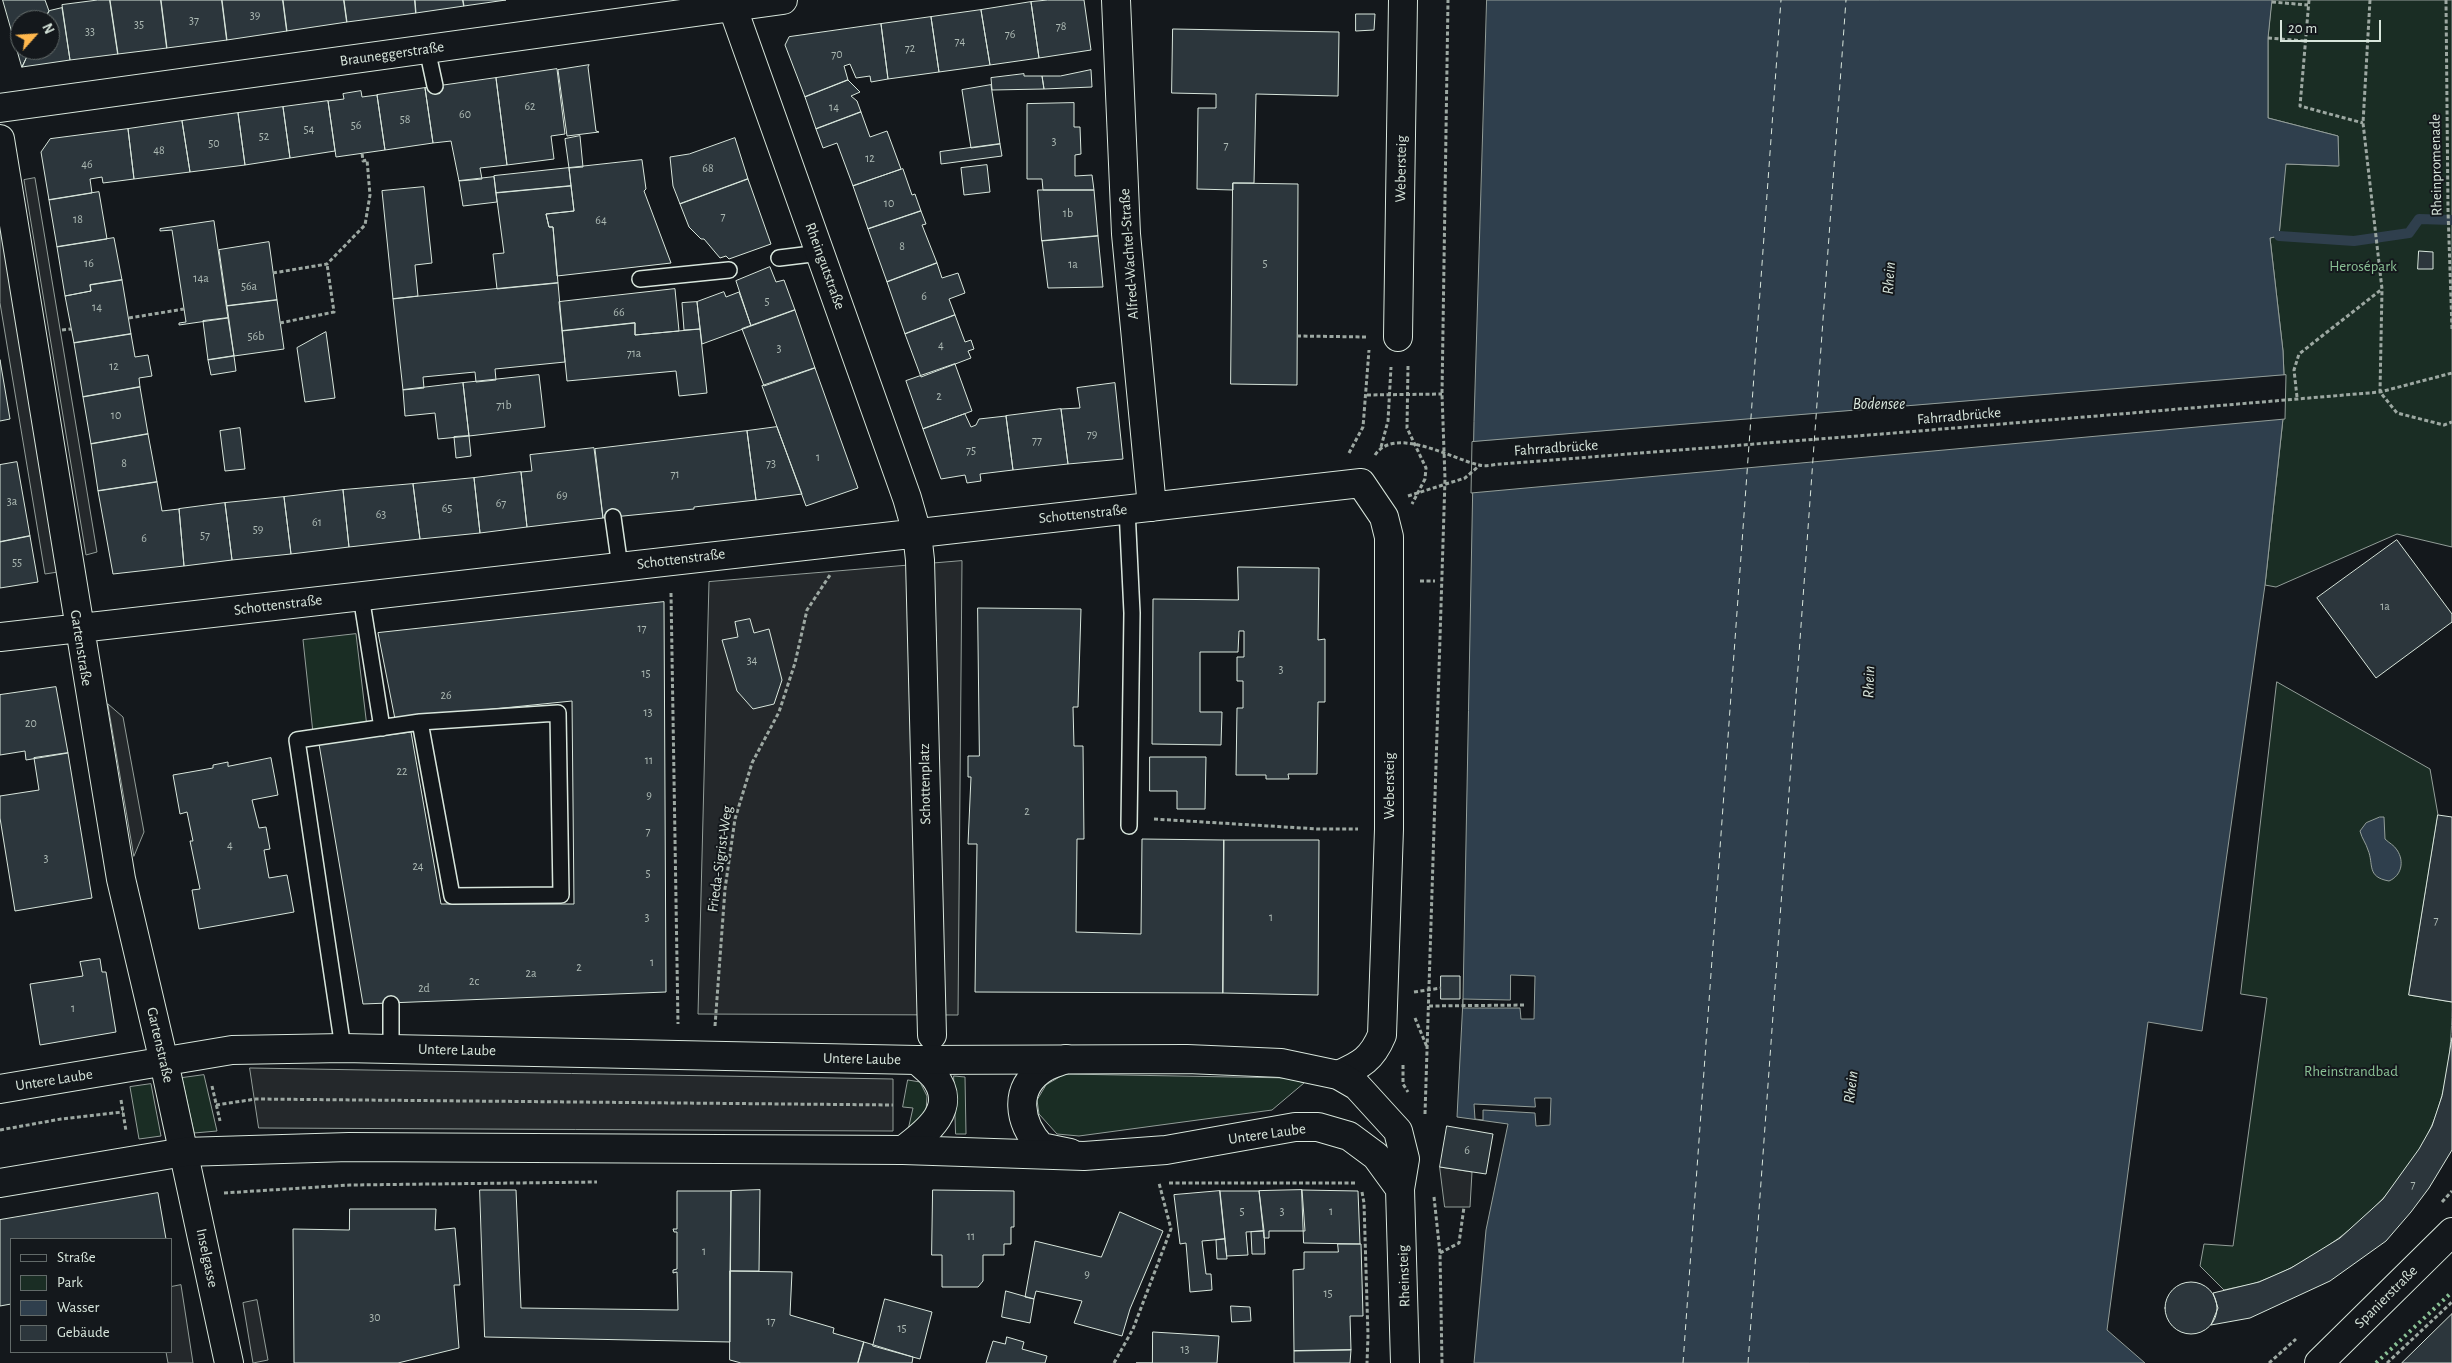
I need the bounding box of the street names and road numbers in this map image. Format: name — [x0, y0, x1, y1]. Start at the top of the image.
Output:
street label: Brauneggerstraße — [339, 38, 445, 70]
street label: Rheinpromenade — [2426, 114, 2446, 216]
street label: Webersteig — [1391, 135, 1411, 203]
street label: Alfred-Wachtel-Straße — [1115, 188, 1143, 320]
street label: Rheingutstraße — [801, 220, 849, 312]
street label: Fahrradbrücke — [1916, 403, 2002, 429]
street label: Fahrradbrücke — [1513, 436, 1599, 460]
street label: Schottenstraße — [1038, 500, 1128, 528]
street label: Schottenstraße — [636, 545, 726, 573]
street label: Schottenstraße — [233, 591, 323, 619]
street label: Gartenstraße — [66, 609, 96, 687]
street label: Schottenplatz — [915, 743, 935, 825]
street label: Webersteig — [1380, 752, 1398, 820]
street label: Frieda-Sigrist-Weg — [704, 805, 736, 913]
street label: Gartenstraße — [143, 1006, 177, 1084]
street label: Untere Laube — [418, 1040, 496, 1060]
street label: Untere Laube — [823, 1049, 901, 1069]
street label: Untere Laube — [14, 1065, 94, 1095]
street label: Untere Laube — [1227, 1120, 1307, 1148]
street label: Inselgasse — [192, 1227, 222, 1289]
street label: Rheinsteig — [1394, 1245, 1414, 1307]
street label: Spanierstraße — [2351, 1262, 2421, 1332]

